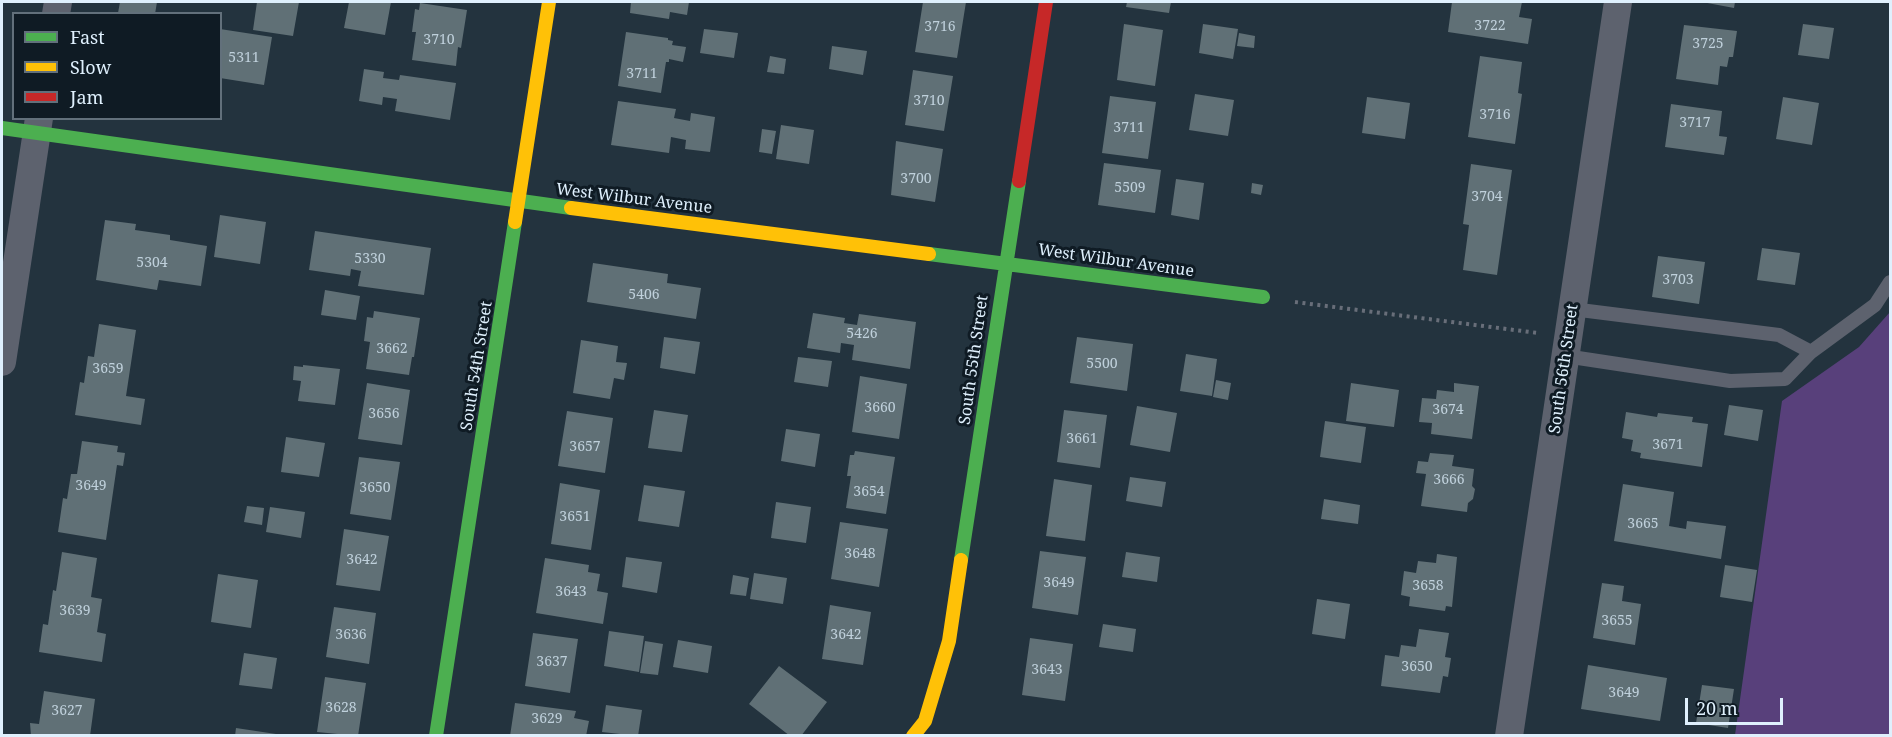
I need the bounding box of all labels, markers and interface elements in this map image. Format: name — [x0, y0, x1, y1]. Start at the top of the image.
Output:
legend — [12, 12, 222, 120]
house number: 3722 — [1474, 18, 1506, 34]
house number: 3716 — [924, 19, 956, 35]
text: Fast — [70, 25, 105, 49]
house number: 3710 — [423, 32, 455, 48]
house number: 3725 — [1692, 36, 1724, 52]
house number: 5311 — [228, 50, 260, 66]
text: Slow — [70, 55, 111, 79]
house number: 3711 — [626, 66, 658, 82]
text: Jam — [70, 85, 104, 109]
house number: 3710 — [913, 93, 945, 109]
house number: 3716 — [1479, 107, 1511, 123]
house number: 3717 — [1679, 115, 1711, 131]
house number: 3711 — [1113, 120, 1145, 136]
house number: 3700 — [900, 171, 932, 187]
street label: West Wilbur Avenue — [555, 180, 713, 218]
house number: 5509 — [1114, 180, 1146, 196]
house number: 3704 — [1471, 189, 1503, 205]
street label: West Wilbur Avenue — [1037, 241, 1195, 281]
house number: 5330 — [354, 251, 386, 267]
house number: 5304 — [136, 255, 168, 271]
house number: 3703 — [1662, 272, 1694, 288]
house number: 5406 — [628, 287, 660, 303]
street label: South 55th Street — [955, 294, 993, 426]
street label: South 54th Street — [457, 300, 497, 432]
street label: South 56th Street — [1545, 303, 1583, 435]
house number: 5426 — [846, 326, 878, 342]
house number: 3662 — [376, 341, 408, 357]
house number: 5500 — [1086, 356, 1118, 372]
house number: 3659 — [92, 361, 124, 377]
house number: 3660 — [864, 400, 896, 416]
house number: 3674 — [1432, 402, 1464, 418]
house number: 3656 — [368, 406, 400, 422]
house number: 3661 — [1066, 431, 1098, 447]
house number: 3671 — [1652, 437, 1684, 453]
house number: 3657 — [569, 439, 601, 455]
house number: 3666 — [1433, 472, 1465, 488]
house number: 3649 — [75, 478, 107, 494]
house number: 3650 — [359, 480, 391, 496]
house number: 3654 — [853, 484, 885, 500]
house number: 3651 — [559, 509, 591, 525]
house number: 3665 — [1627, 516, 1659, 532]
house number: 3648 — [844, 546, 876, 562]
house number: 3642 — [346, 552, 378, 568]
house number: 3649 — [1043, 575, 1075, 591]
house number: 3658 — [1412, 578, 1444, 594]
house number: 3643 — [555, 584, 587, 600]
house number: 3639 — [59, 603, 91, 619]
house number: 3655 — [1601, 613, 1633, 629]
house number: 3636 — [335, 627, 367, 643]
house number: 3642 — [830, 627, 862, 643]
house number: 3637 — [536, 654, 568, 670]
house number: 3650 — [1401, 659, 1433, 675]
house number: 3643 — [1031, 662, 1063, 678]
house number: 3649 — [1608, 685, 1640, 701]
scale bar — [1688, 686, 1786, 724]
text: 20 m — [1696, 696, 1738, 720]
house number: 3628 — [325, 700, 357, 716]
house number: 3627 — [51, 703, 83, 719]
house number: 3629 — [531, 711, 563, 727]

